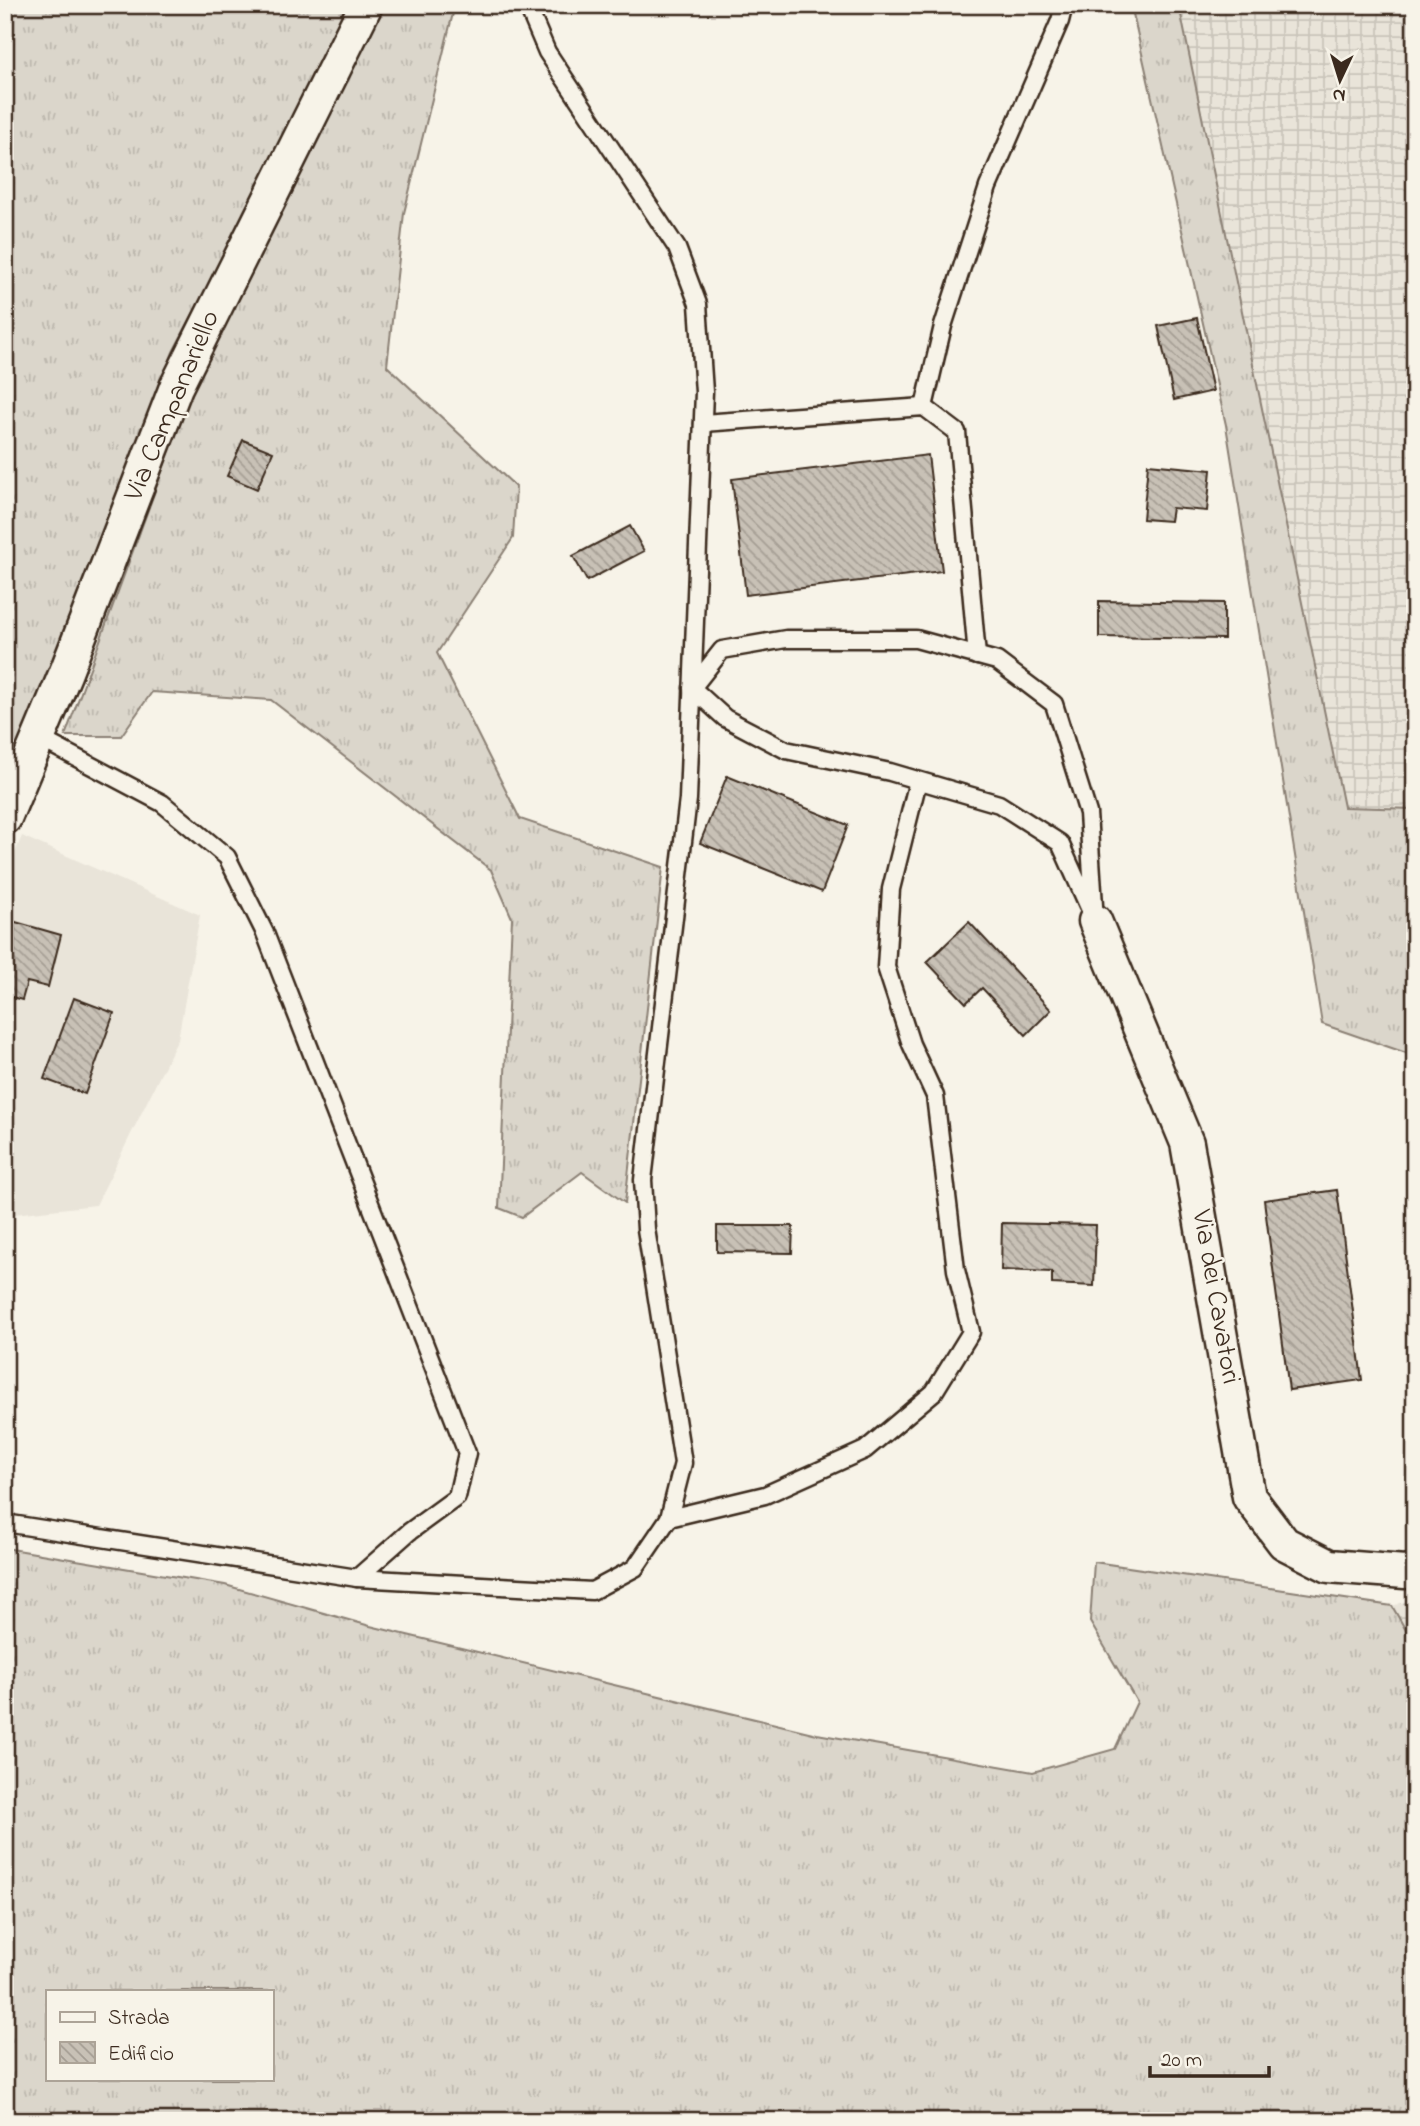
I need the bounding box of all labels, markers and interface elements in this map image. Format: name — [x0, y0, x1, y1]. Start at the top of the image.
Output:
north arrow — [1304, 46, 1374, 116]
text: N — [1331, 81, 1346, 108]
street label: Via Campanariello — [114, 304, 232, 509]
street label: Via dei Cavatori — [1179, 1206, 1250, 1387]
legend — [46, 1990, 273, 2080]
text: Strada — [108, 2004, 170, 2034]
scale bar — [1150, 2035, 1270, 2079]
text: Edificio — [108, 2040, 174, 2070]
text: 20 m — [1161, 2046, 1202, 2076]

